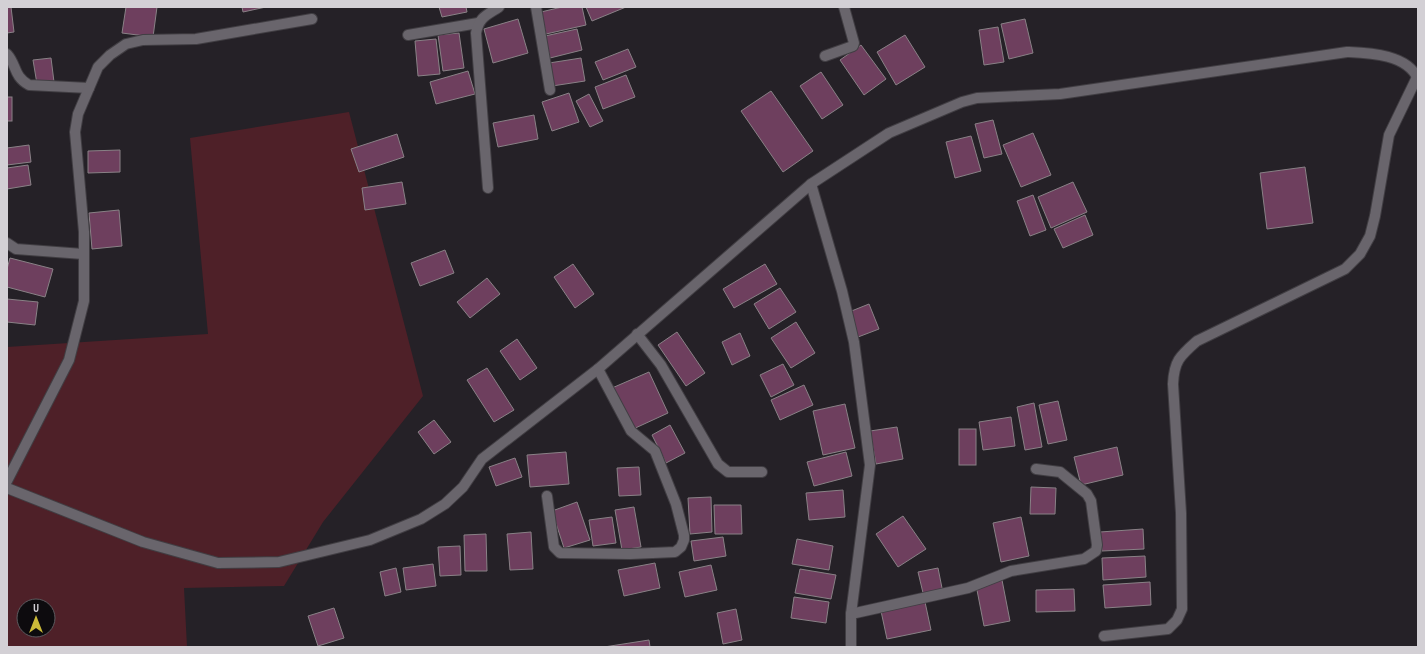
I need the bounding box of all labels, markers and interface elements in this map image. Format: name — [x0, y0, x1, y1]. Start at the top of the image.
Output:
north arrow — [16, 598, 56, 638]
text: U — [33, 601, 39, 615]

